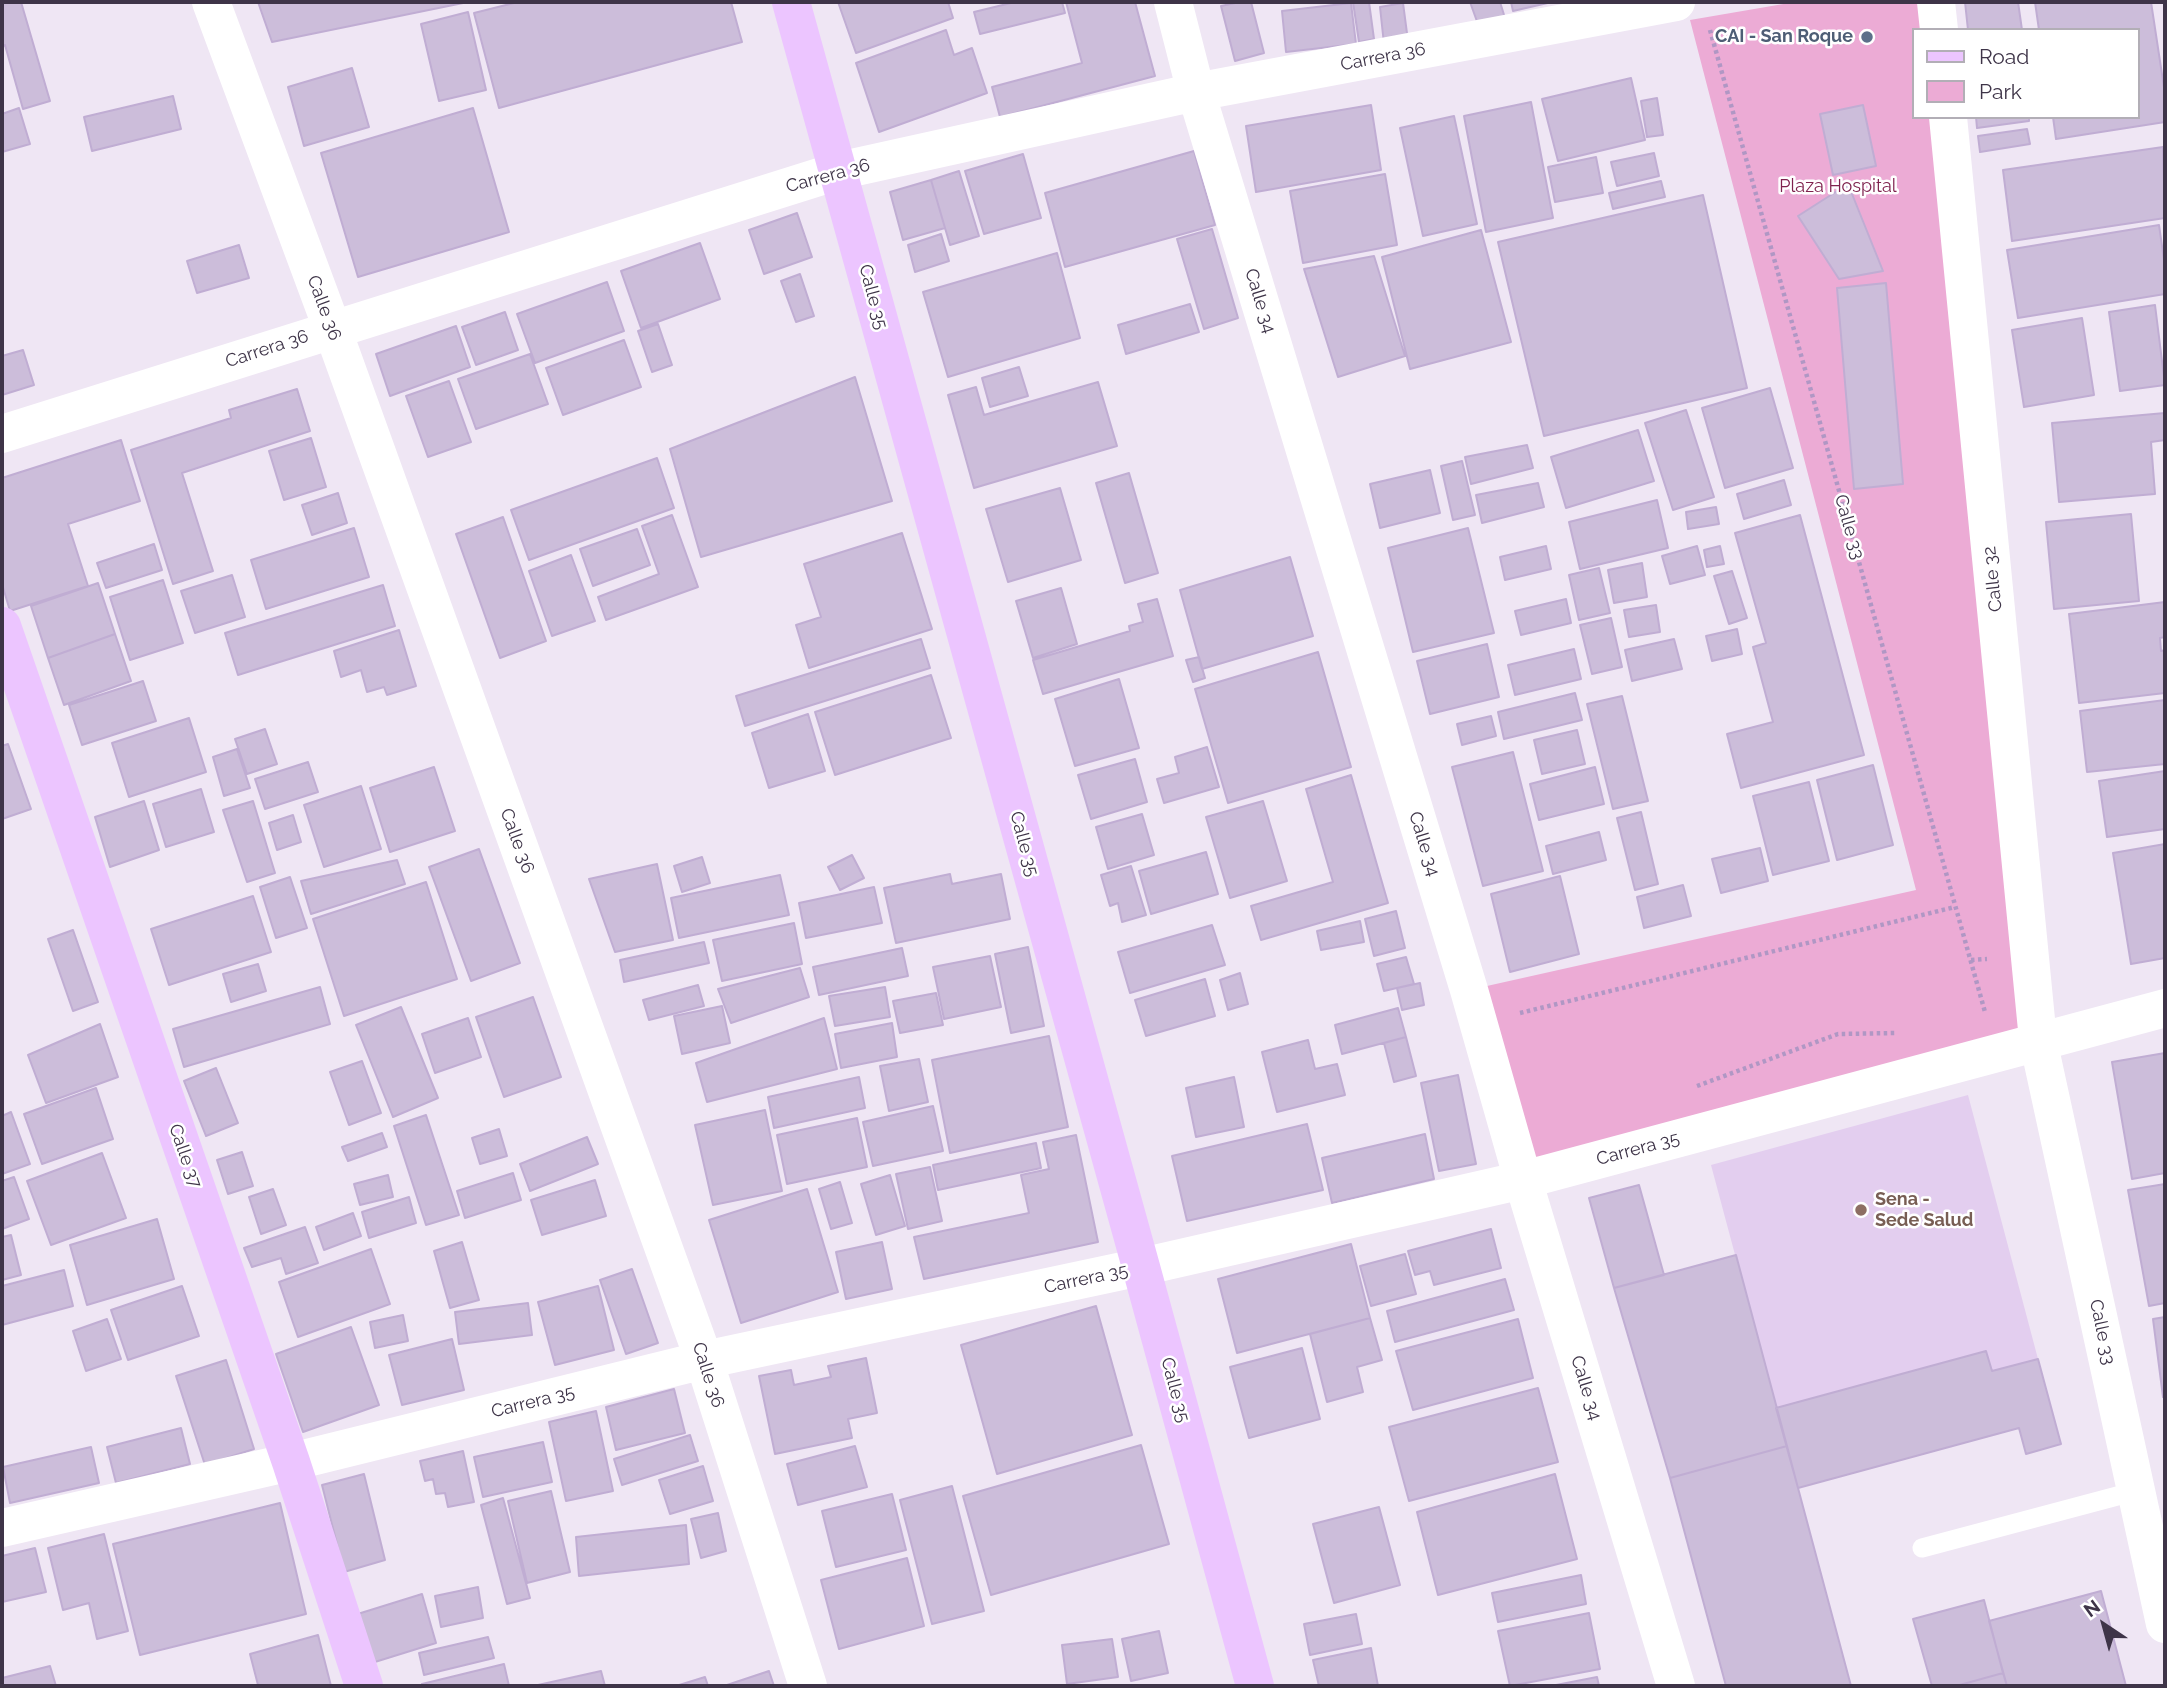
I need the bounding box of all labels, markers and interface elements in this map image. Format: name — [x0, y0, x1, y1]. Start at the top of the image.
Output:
place label: CAI - San Roque — [1715, 26, 1853, 48]
legend — [1912, 28, 2139, 119]
marker: CAI - San Roque — [1859, 29, 1875, 45]
street label: Carrera 36 — [1339, 38, 1427, 76]
text: Road — [1979, 44, 2029, 69]
text: Park — [1979, 79, 2022, 104]
street label: Carrera 36 — [784, 154, 872, 198]
park label: Plaza Hospital — [1779, 176, 1897, 198]
street label: Calle 35 — [854, 262, 892, 332]
street label: Calle 34 — [1240, 266, 1280, 336]
street label: Calle 36 — [302, 273, 346, 343]
street label: Carrera 36 — [223, 325, 311, 373]
street label: Calle 33 — [1829, 492, 1869, 562]
street label: Calle 32 — [1979, 545, 2007, 613]
street label: Calle 36 — [495, 806, 539, 876]
street label: Calle 35 — [1005, 809, 1043, 879]
street label: Calle 34 — [1404, 809, 1444, 879]
street label: Calle 37 — [164, 1121, 206, 1191]
street label: Carrera 35 — [1594, 1128, 1682, 1170]
place label: Sena - Sede Salud — [1875, 1189, 1973, 1232]
marker: Sena - Sede Salud — [1853, 1202, 1869, 1218]
street label: Carrera 35 — [1042, 1260, 1130, 1298]
street label: Calle 33 — [2085, 1297, 2119, 1367]
street label: Calle 36 — [687, 1340, 729, 1410]
street label: Calle 34 — [1566, 1353, 1606, 1423]
street label: Calle 35 — [1156, 1355, 1194, 1425]
street label: Carrera 35 — [489, 1381, 577, 1423]
north arrow — [2069, 1590, 2139, 1660]
text: N — [2079, 1595, 2104, 1621]

